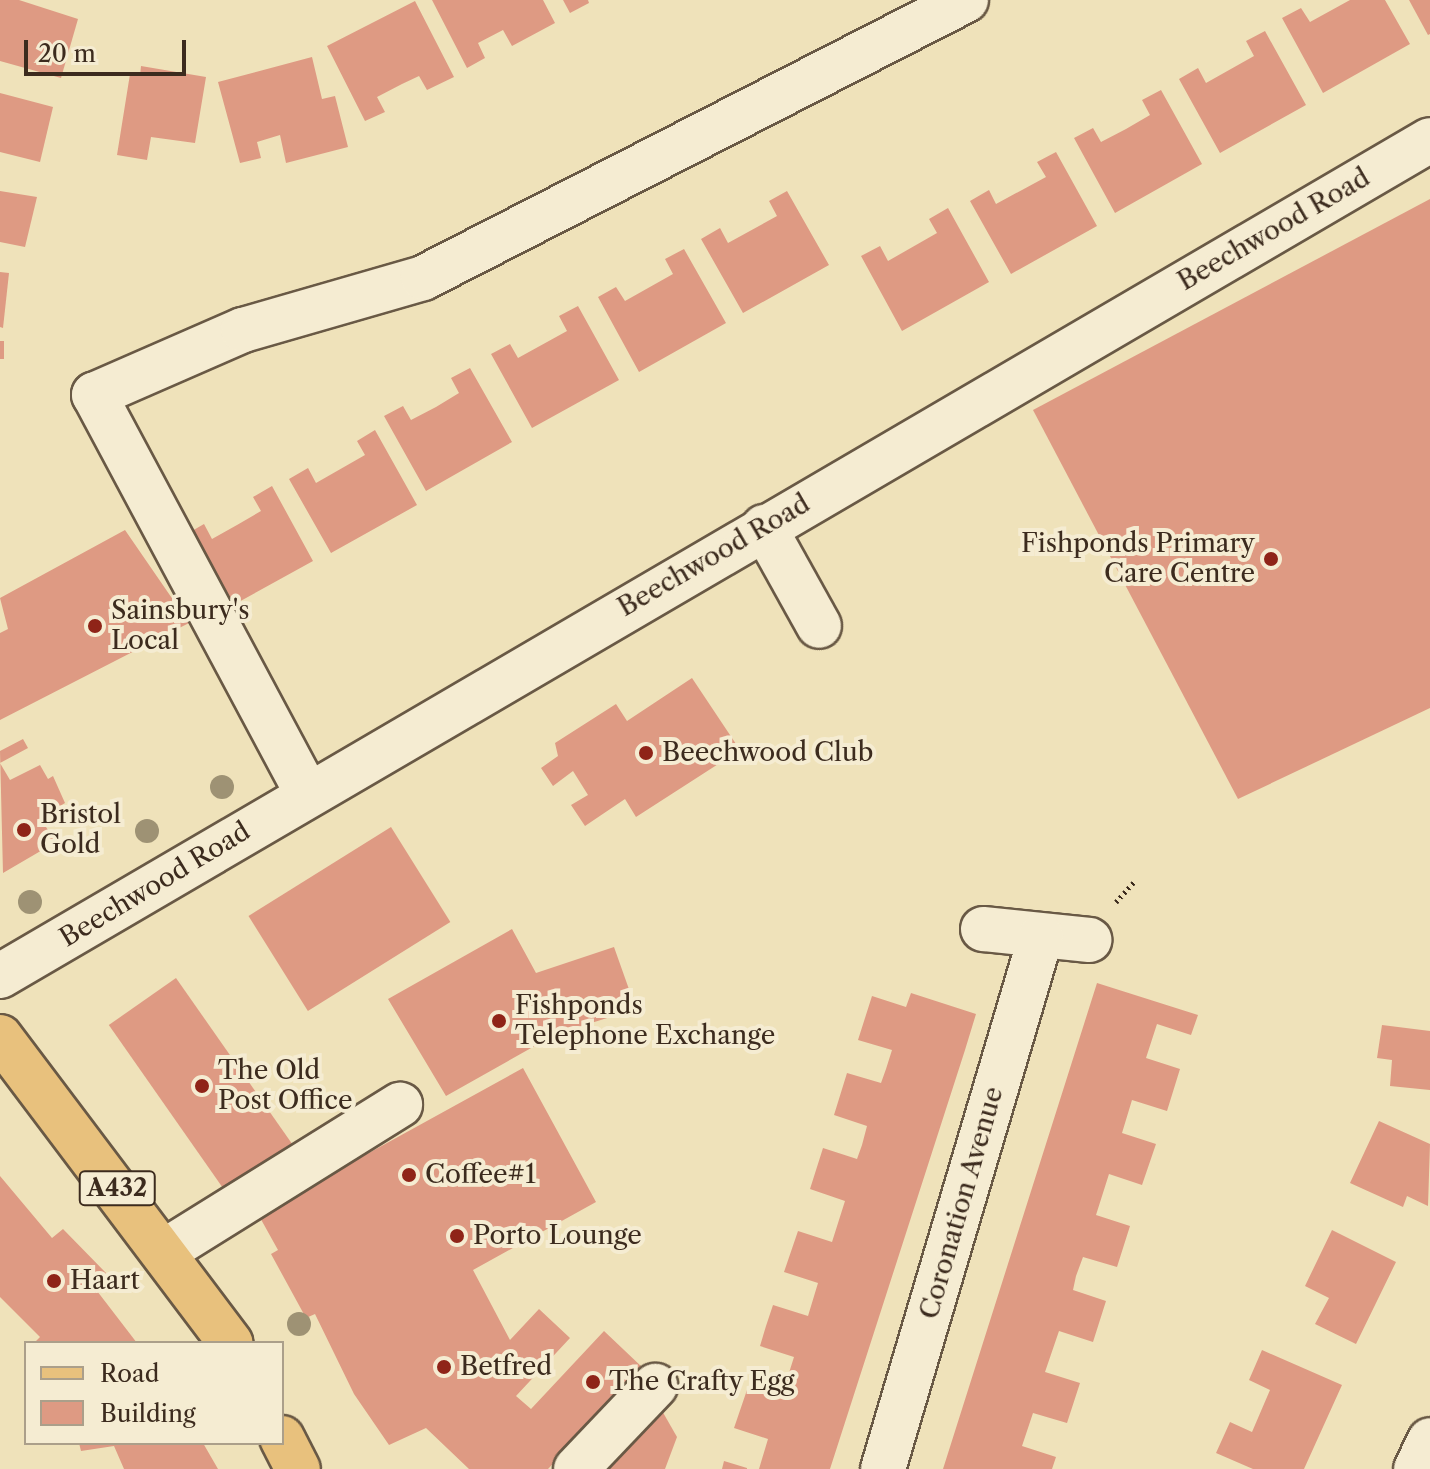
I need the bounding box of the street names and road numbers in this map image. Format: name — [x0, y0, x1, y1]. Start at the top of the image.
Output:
street label: Beechwood Road — [1173, 162, 1375, 298]
street label: Beechwood Road — [613, 488, 815, 624]
street label: Beechwood Road — [54, 816, 256, 954]
street label: Coronation Avenue — [914, 1083, 1010, 1323]
road number: A432 — [77, 1168, 157, 1208]

